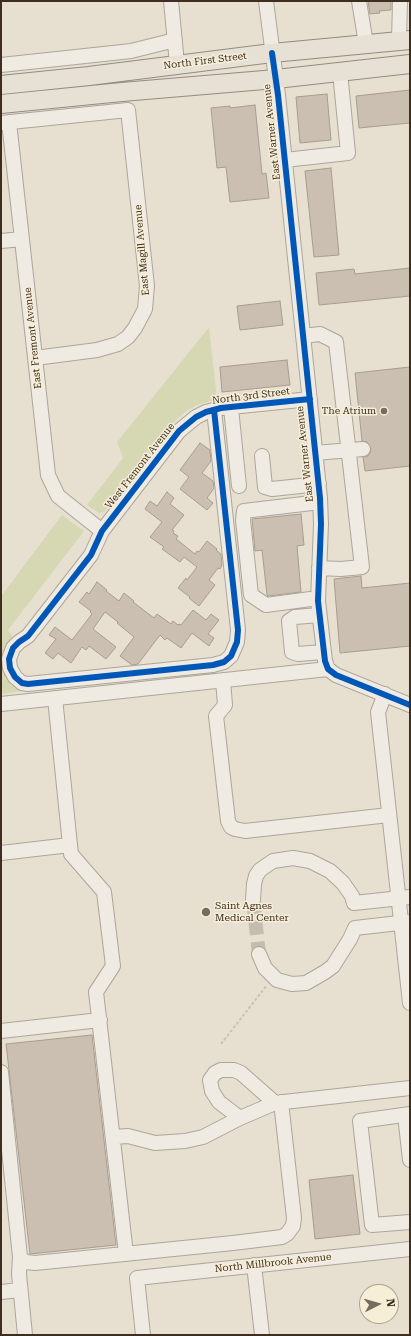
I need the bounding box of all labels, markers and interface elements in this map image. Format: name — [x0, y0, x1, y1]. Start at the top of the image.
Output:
street label: North First Street — [163, 50, 247, 72]
street label: East Warner Avenue — [261, 83, 283, 181]
street label: East Magill Avenue — [132, 204, 152, 296]
street label: East Fremont Avenue — [22, 287, 44, 389]
street label: North 3rd Street — [211, 385, 291, 407]
street label: East Warner Avenue — [294, 405, 316, 503]
place label: The Atrium — [322, 405, 376, 417]
marker: The Atrium — [379, 406, 389, 416]
street label: West Fremont Avenue — [103, 421, 177, 511]
place label: Saint Agnes Medical Center — [215, 900, 289, 924]
marker: Saint Agnes Medical Center — [200, 906, 212, 918]
street label: North Millbrook Avenue — [214, 1251, 332, 1275]
north arrow — [359, 1284, 399, 1324]
text: N — [384, 1298, 397, 1308]

